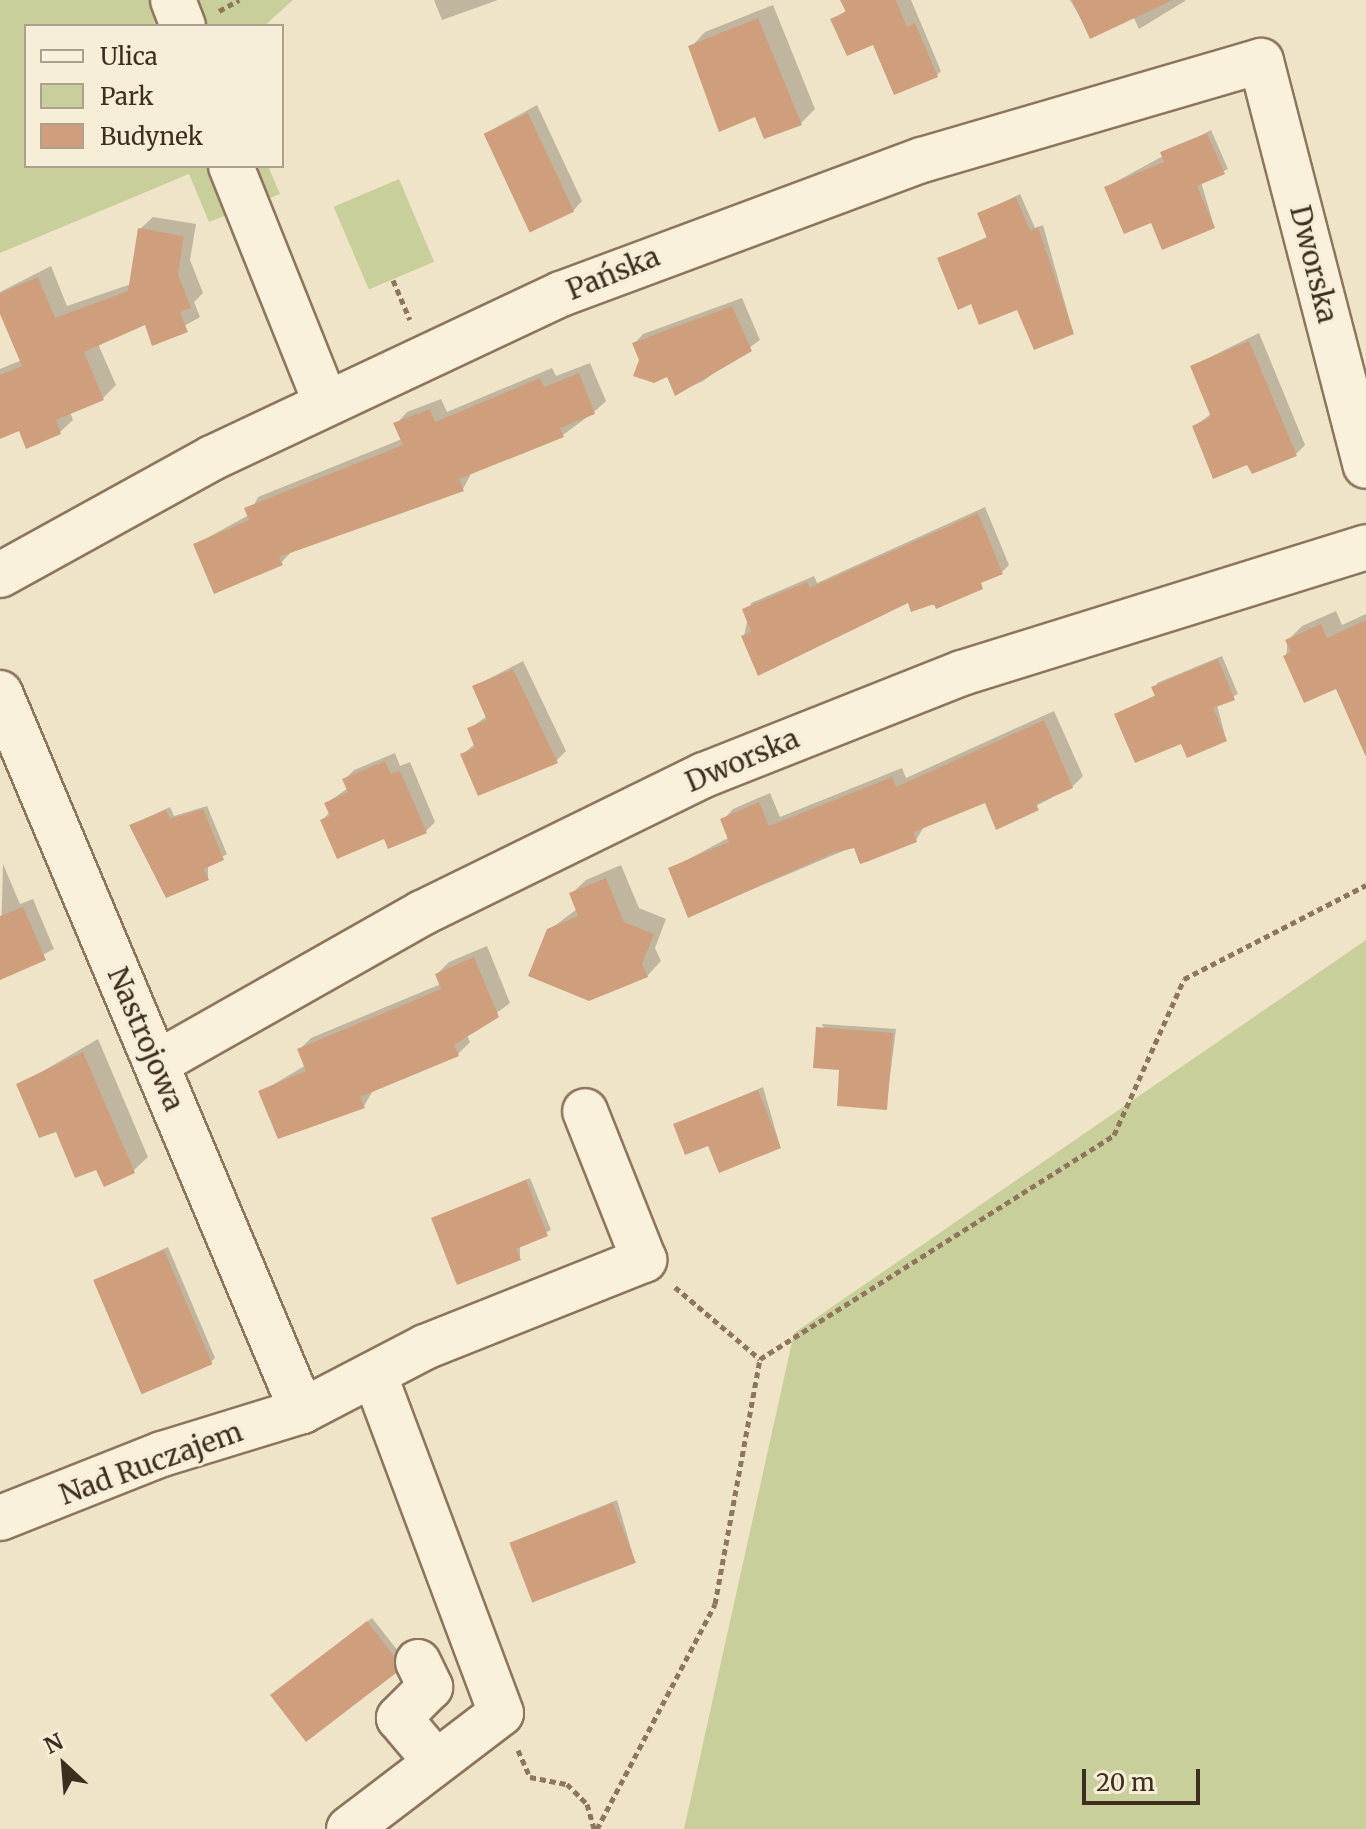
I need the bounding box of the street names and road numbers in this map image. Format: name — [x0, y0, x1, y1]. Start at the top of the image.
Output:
street label: Dworska — [1283, 202, 1345, 326]
street label: Pańska — [562, 239, 664, 307]
street label: Dworska — [680, 721, 804, 799]
street label: Nastrojowa — [101, 962, 191, 1116]
street label: Nad Ruczajem — [55, 1414, 247, 1512]

